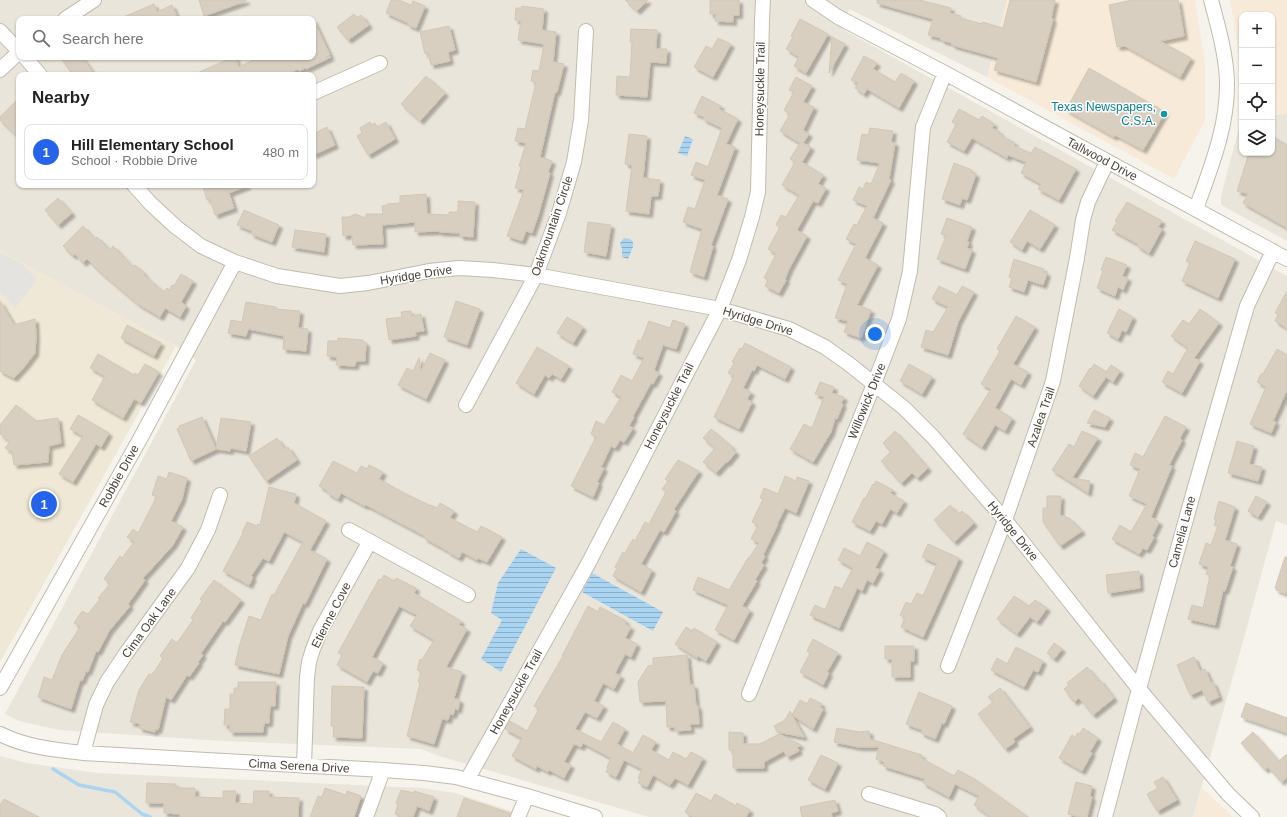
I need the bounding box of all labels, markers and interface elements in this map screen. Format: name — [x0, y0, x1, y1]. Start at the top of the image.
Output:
map controls — [1239, 12, 1275, 156]
button: + — [1239, 12, 1275, 48]
search box — [16, 16, 316, 60]
icon: search — [30, 27, 52, 49]
text: Search here — [62, 30, 144, 47]
street label: Honeysuckle Trail — [752, 42, 768, 136]
button: − — [1239, 48, 1275, 84]
button: locate — [1239, 84, 1275, 120]
text: Nearby — [32, 88, 90, 107]
place label: Texas Newspapers, C.S.A. — [1051, 100, 1156, 128]
marker: Texas Newspapers, C.S.A. — [1159, 109, 1169, 119]
button: layers — [1239, 120, 1275, 156]
street label: Tallwood Drive — [1064, 135, 1140, 184]
text: Hill Elementary School — [71, 136, 234, 153]
text: 1 — [42, 145, 50, 160]
text: 480 m — [263, 145, 299, 160]
text: School · Robbie Drive — [71, 153, 197, 168]
street label: Oakmountain Circle — [528, 174, 576, 278]
street label: Hyridge Drive — [379, 262, 453, 288]
street label: Hyridge Drive — [721, 304, 795, 338]
your location — [865, 324, 885, 344]
street label: Honeysuckle Trail — [641, 361, 697, 451]
street label: Willowick Drive — [845, 361, 889, 441]
street label: Azalea Trail — [1024, 385, 1058, 449]
street label: Robbie Drive — [96, 442, 142, 510]
pin: 1 — [31, 489, 57, 519]
street label: Camelia Lane — [1166, 494, 1198, 570]
street label: Hyridge Drive — [985, 498, 1042, 564]
street label: Etienne Cove — [308, 579, 354, 650]
street label: Cima Oak Lane — [119, 585, 179, 661]
street label: Honeysuckle Trail — [487, 647, 545, 737]
street label: Cima Serena Drive — [248, 756, 350, 776]

